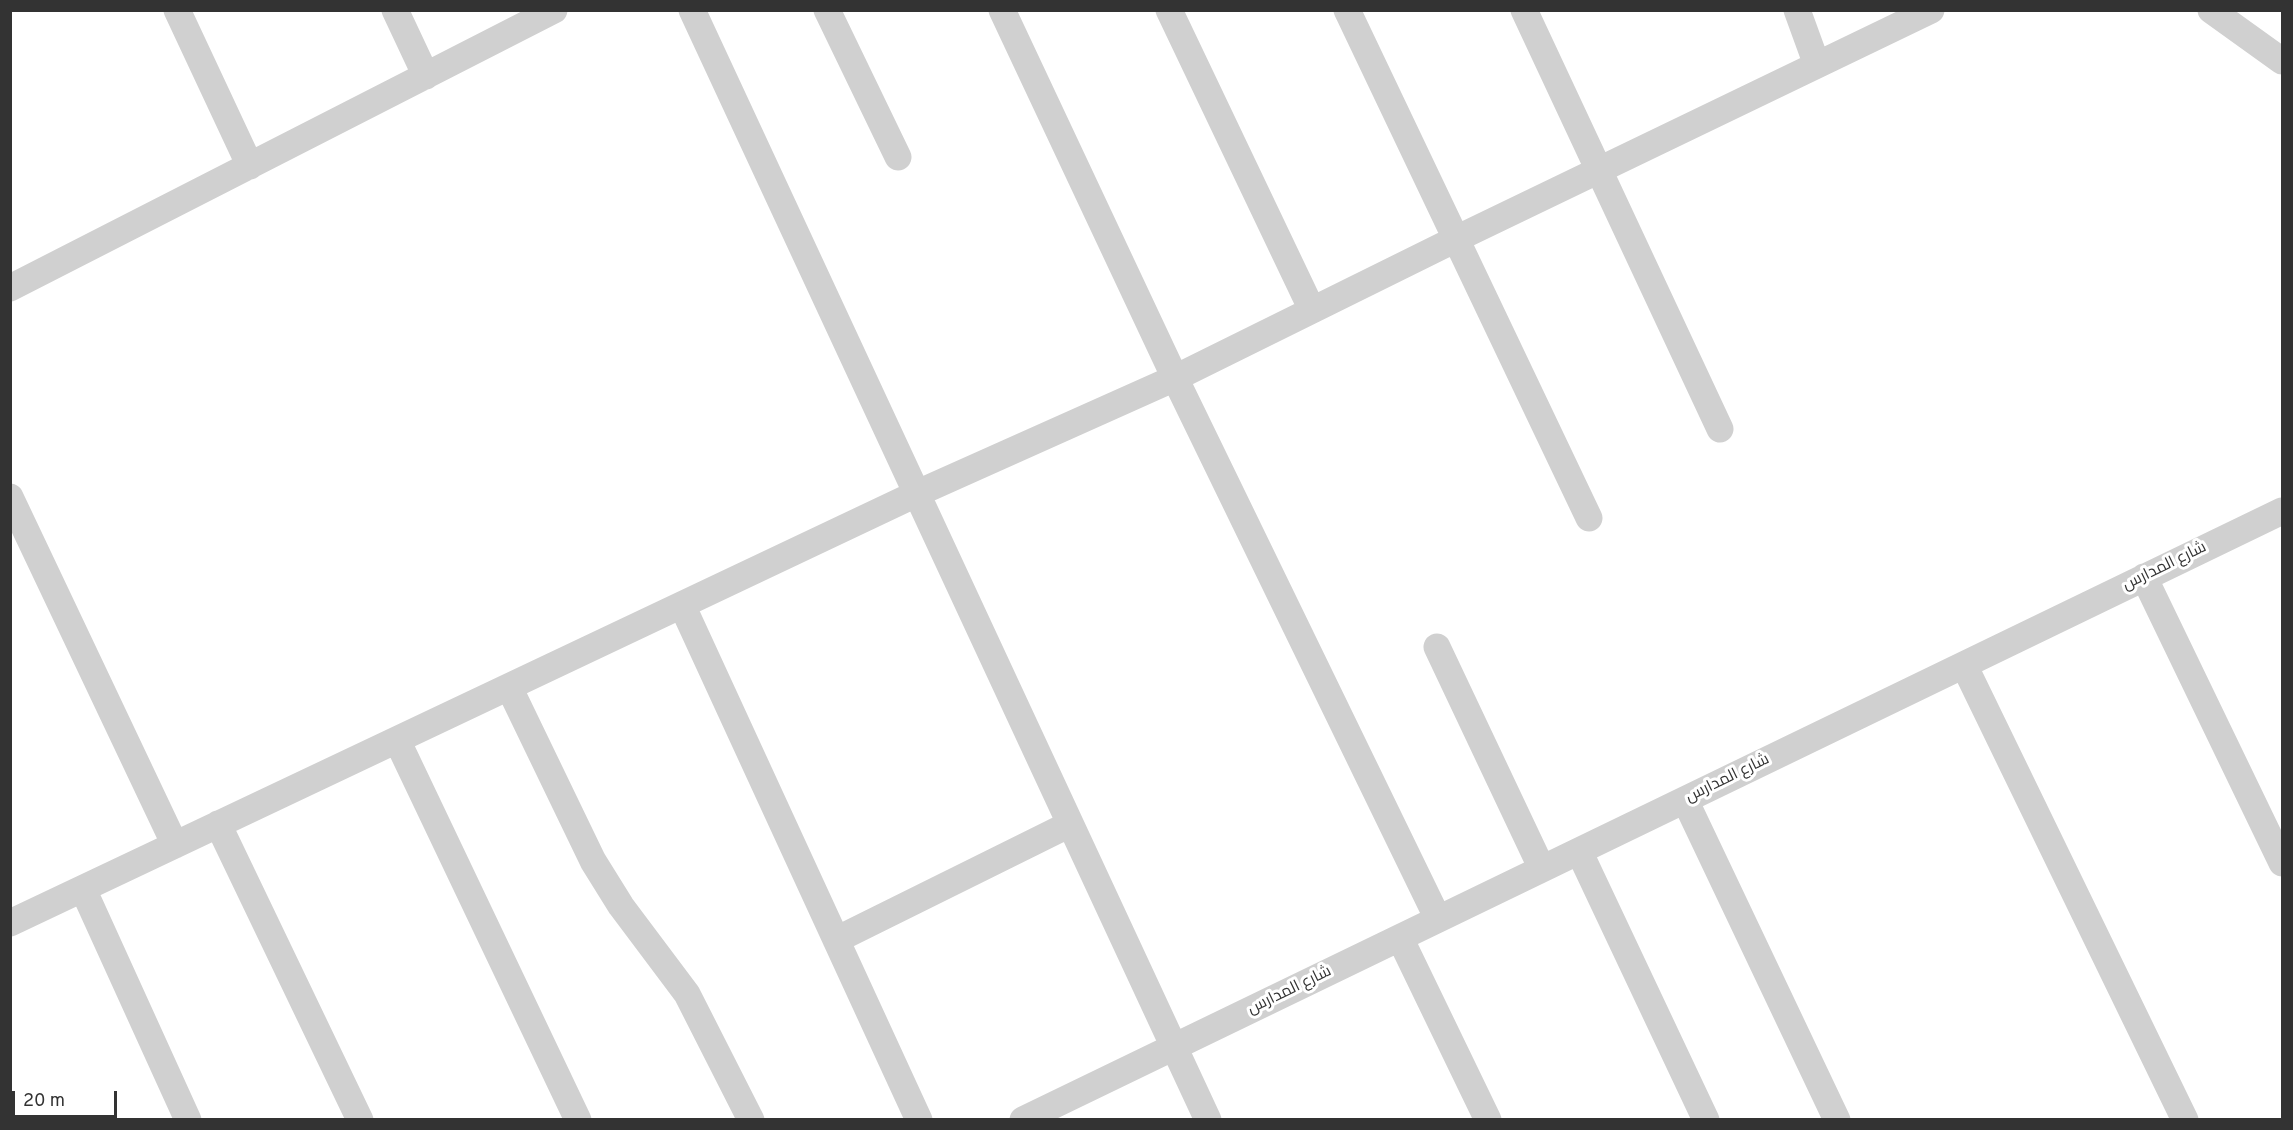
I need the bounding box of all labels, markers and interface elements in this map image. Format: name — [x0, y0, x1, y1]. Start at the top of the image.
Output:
street label: شارع المدارس — [2120, 538, 2210, 596]
street label: شارع المدارس — [1683, 750, 1773, 808]
street label: شارع المدارس — [1245, 962, 1335, 1020]
scale bar — [15, 1079, 120, 1117]
text: 20 m — [23, 1090, 65, 1113]

